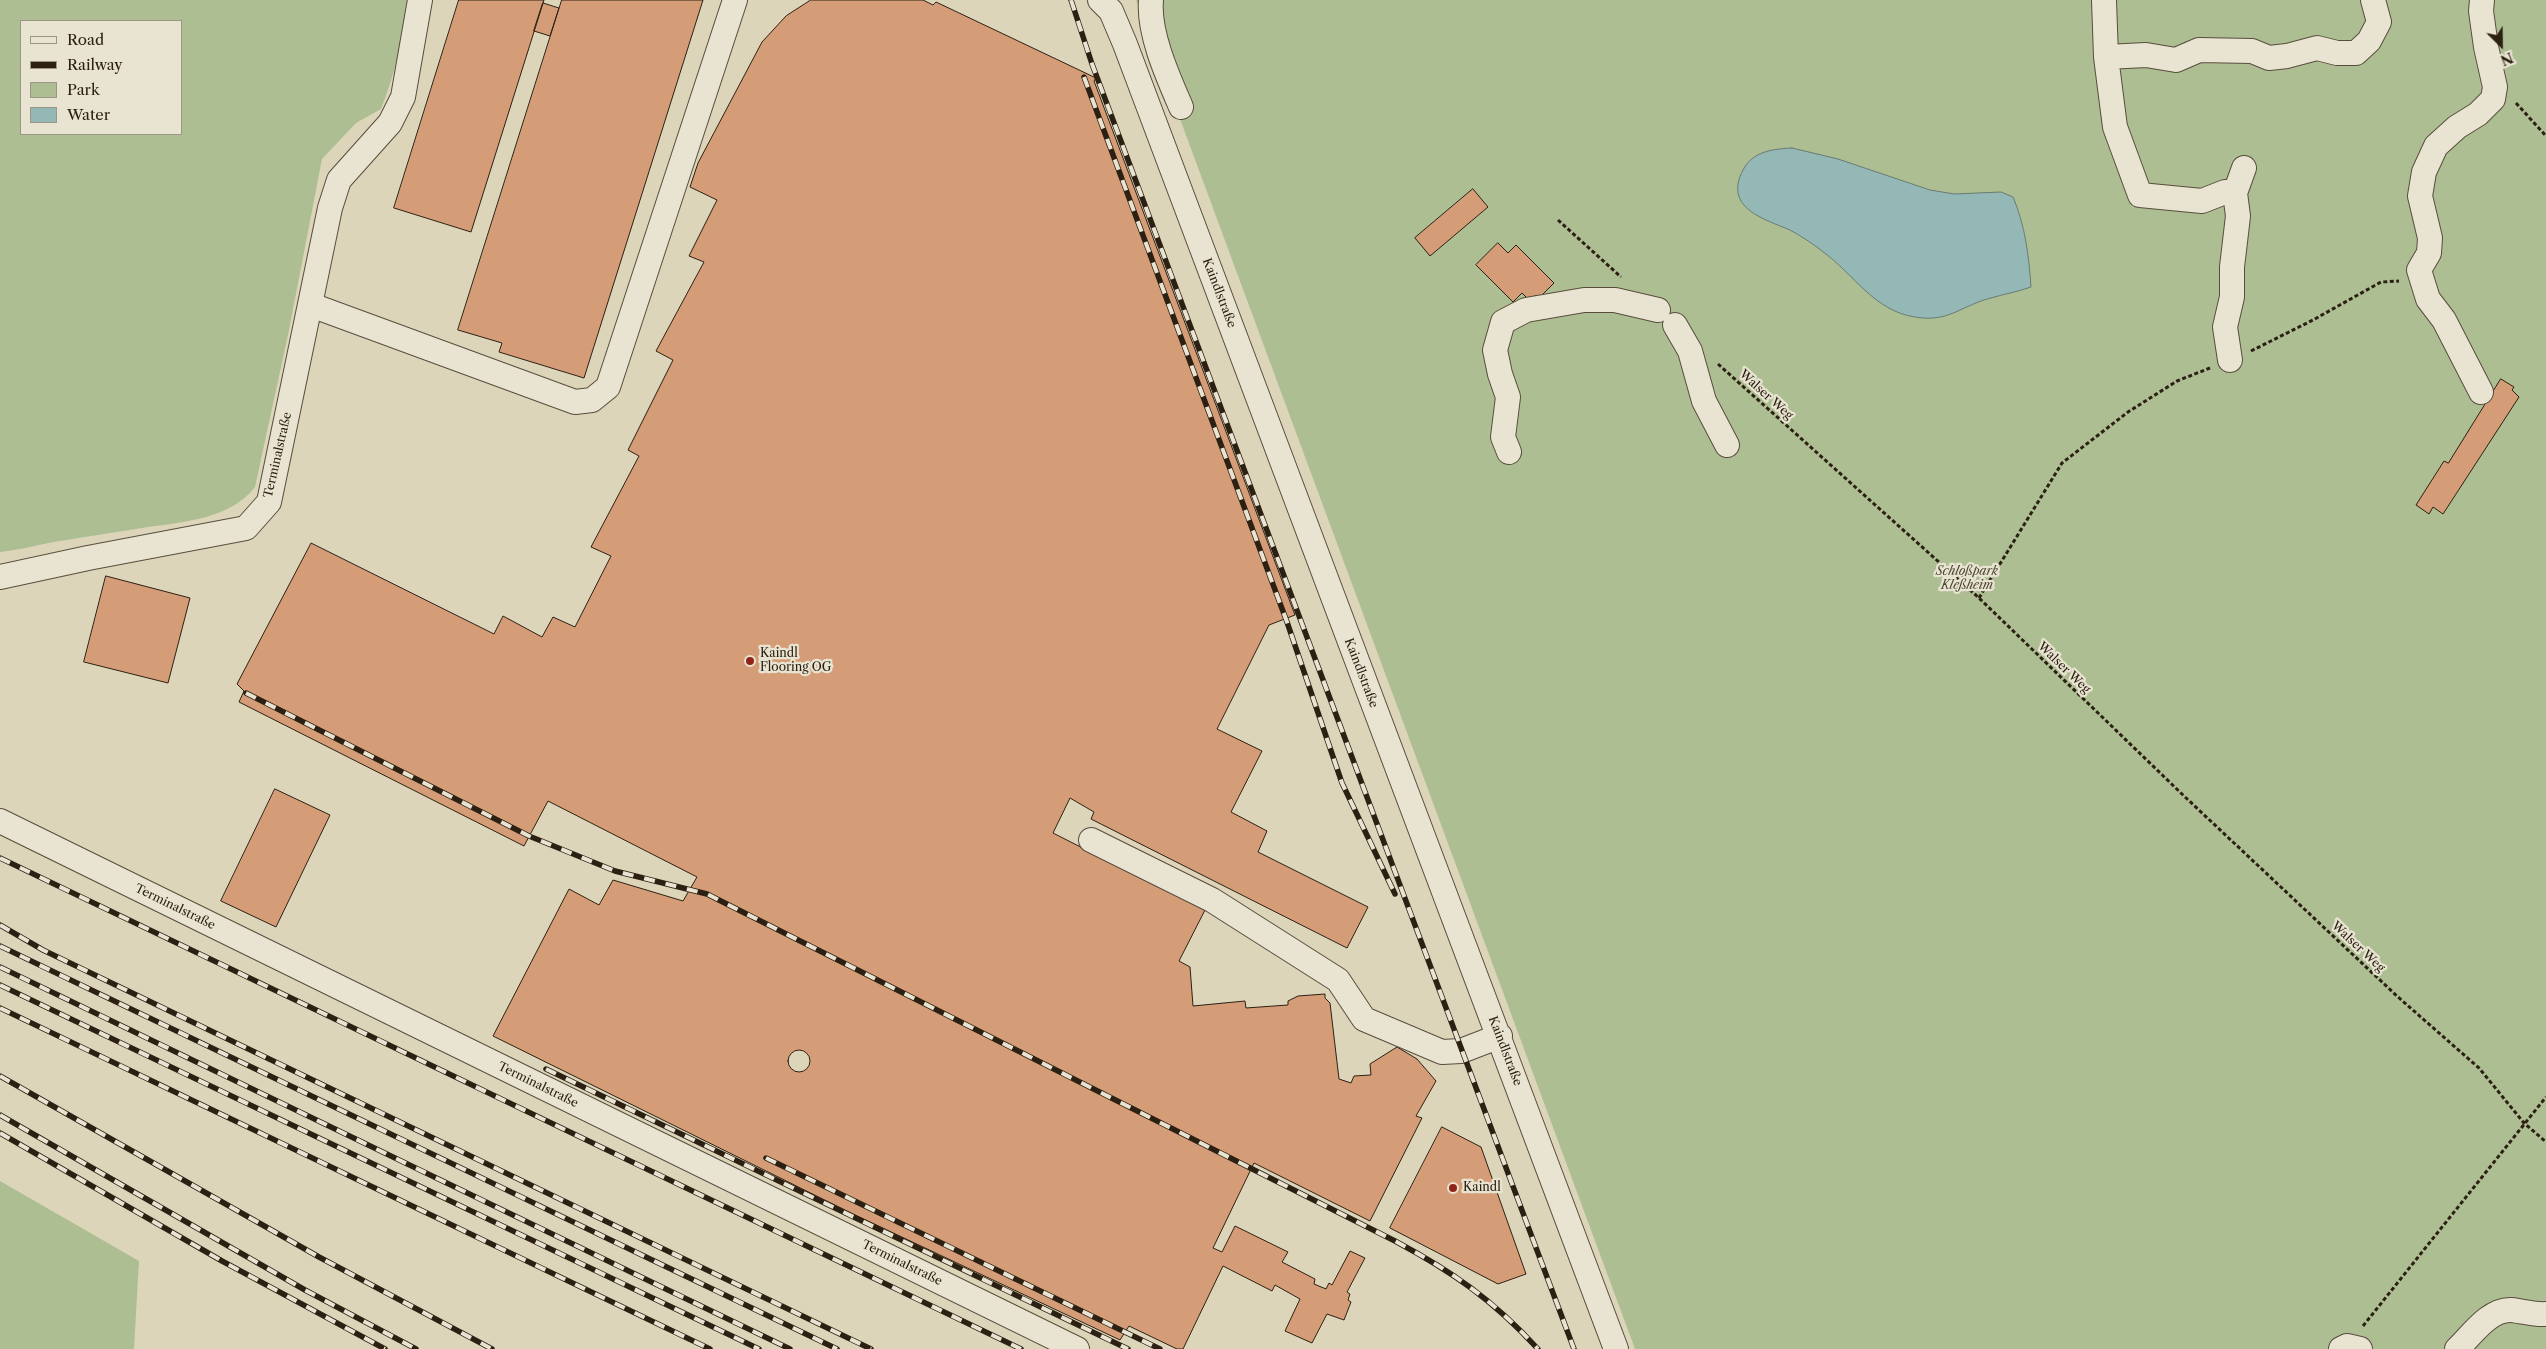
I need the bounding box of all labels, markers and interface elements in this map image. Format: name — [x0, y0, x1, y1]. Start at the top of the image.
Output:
legend — [20, 20, 182, 135]
north arrow — [2476, 20, 2526, 70]
text: Road — [67, 30, 104, 49]
text: N — [2498, 48, 2516, 69]
text: Railway — [67, 55, 123, 74]
text: Park — [67, 80, 100, 99]
text: Water — [67, 105, 110, 124]
street label: Kaindlstraße — [1199, 256, 1239, 330]
street label: Walser Weg — [1736, 367, 1796, 423]
street label: Terminalstraße — [261, 411, 295, 499]
park label: Schloßpark Kleßheim — [1936, 565, 1998, 593]
street label: Kaindlstraße — [1341, 636, 1381, 710]
street label: Walser Weg — [2035, 639, 2093, 697]
place label: Kaindl Flooring OG — [760, 647, 831, 675]
marker: Kaindl Flooring OG — [744, 655, 756, 667]
street label: Terminalstraße — [132, 881, 218, 933]
street label: Walser Weg — [2328, 919, 2388, 975]
street label: Kaindlstraße — [1485, 1014, 1525, 1088]
street label: Terminalstraße — [495, 1059, 581, 1111]
place label: Kaindl — [1463, 1181, 1501, 1195]
marker: Kaindl — [1447, 1182, 1459, 1194]
street label: Terminalstraße — [859, 1237, 945, 1289]

